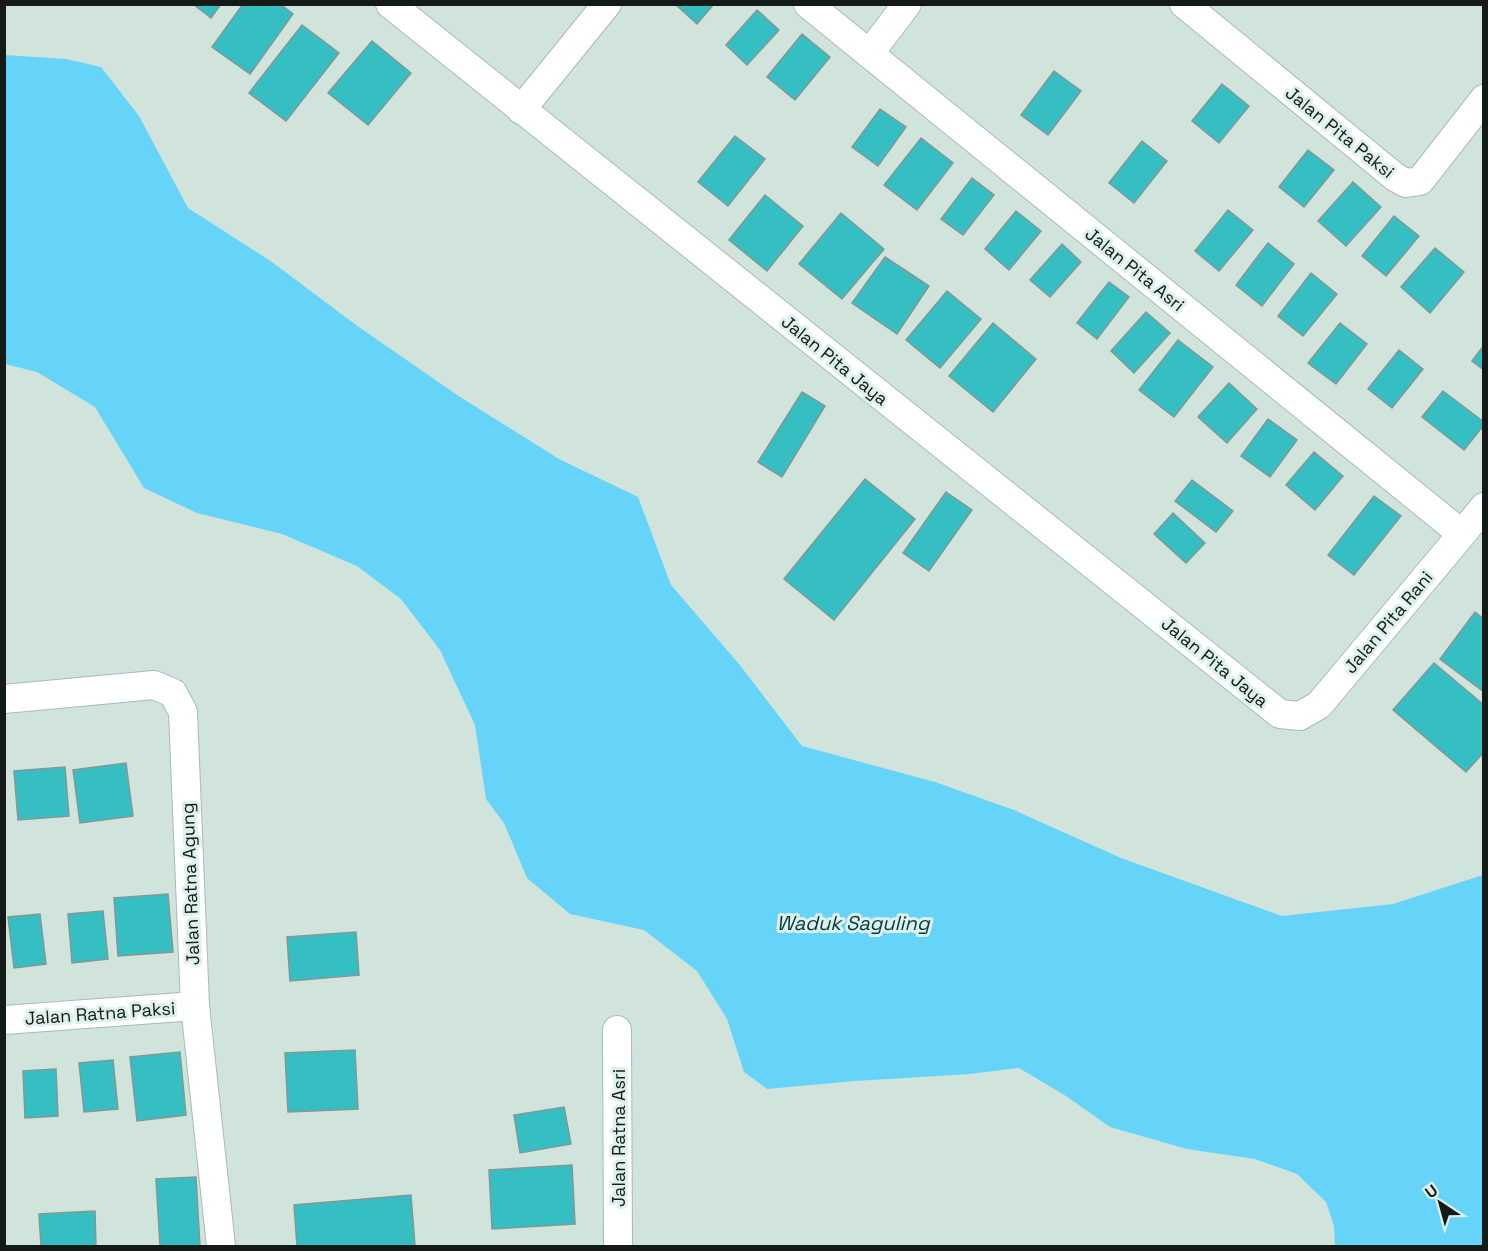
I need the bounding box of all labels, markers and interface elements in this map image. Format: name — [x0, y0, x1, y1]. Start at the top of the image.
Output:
street label: Jalan Pita Paksi — [1281, 81, 1399, 183]
street label: Jalan Pita Asri — [1081, 222, 1189, 316]
street label: Jalan Pita Jaya — [777, 310, 893, 410]
street label: Jalan Pita Rani — [1339, 566, 1437, 678]
street label: Jalan Pita Jaya — [1157, 612, 1273, 712]
street label: Jalan Ratna Agung — [176, 802, 204, 966]
water label: Waduk Saguling — [777, 910, 931, 936]
street label: Jalan Ratna Paksi — [24, 996, 176, 1030]
street label: Jalan Ratna Asri — [607, 1069, 630, 1207]
north arrow — [1410, 1173, 1470, 1233]
text: U — [1421, 1180, 1442, 1203]

